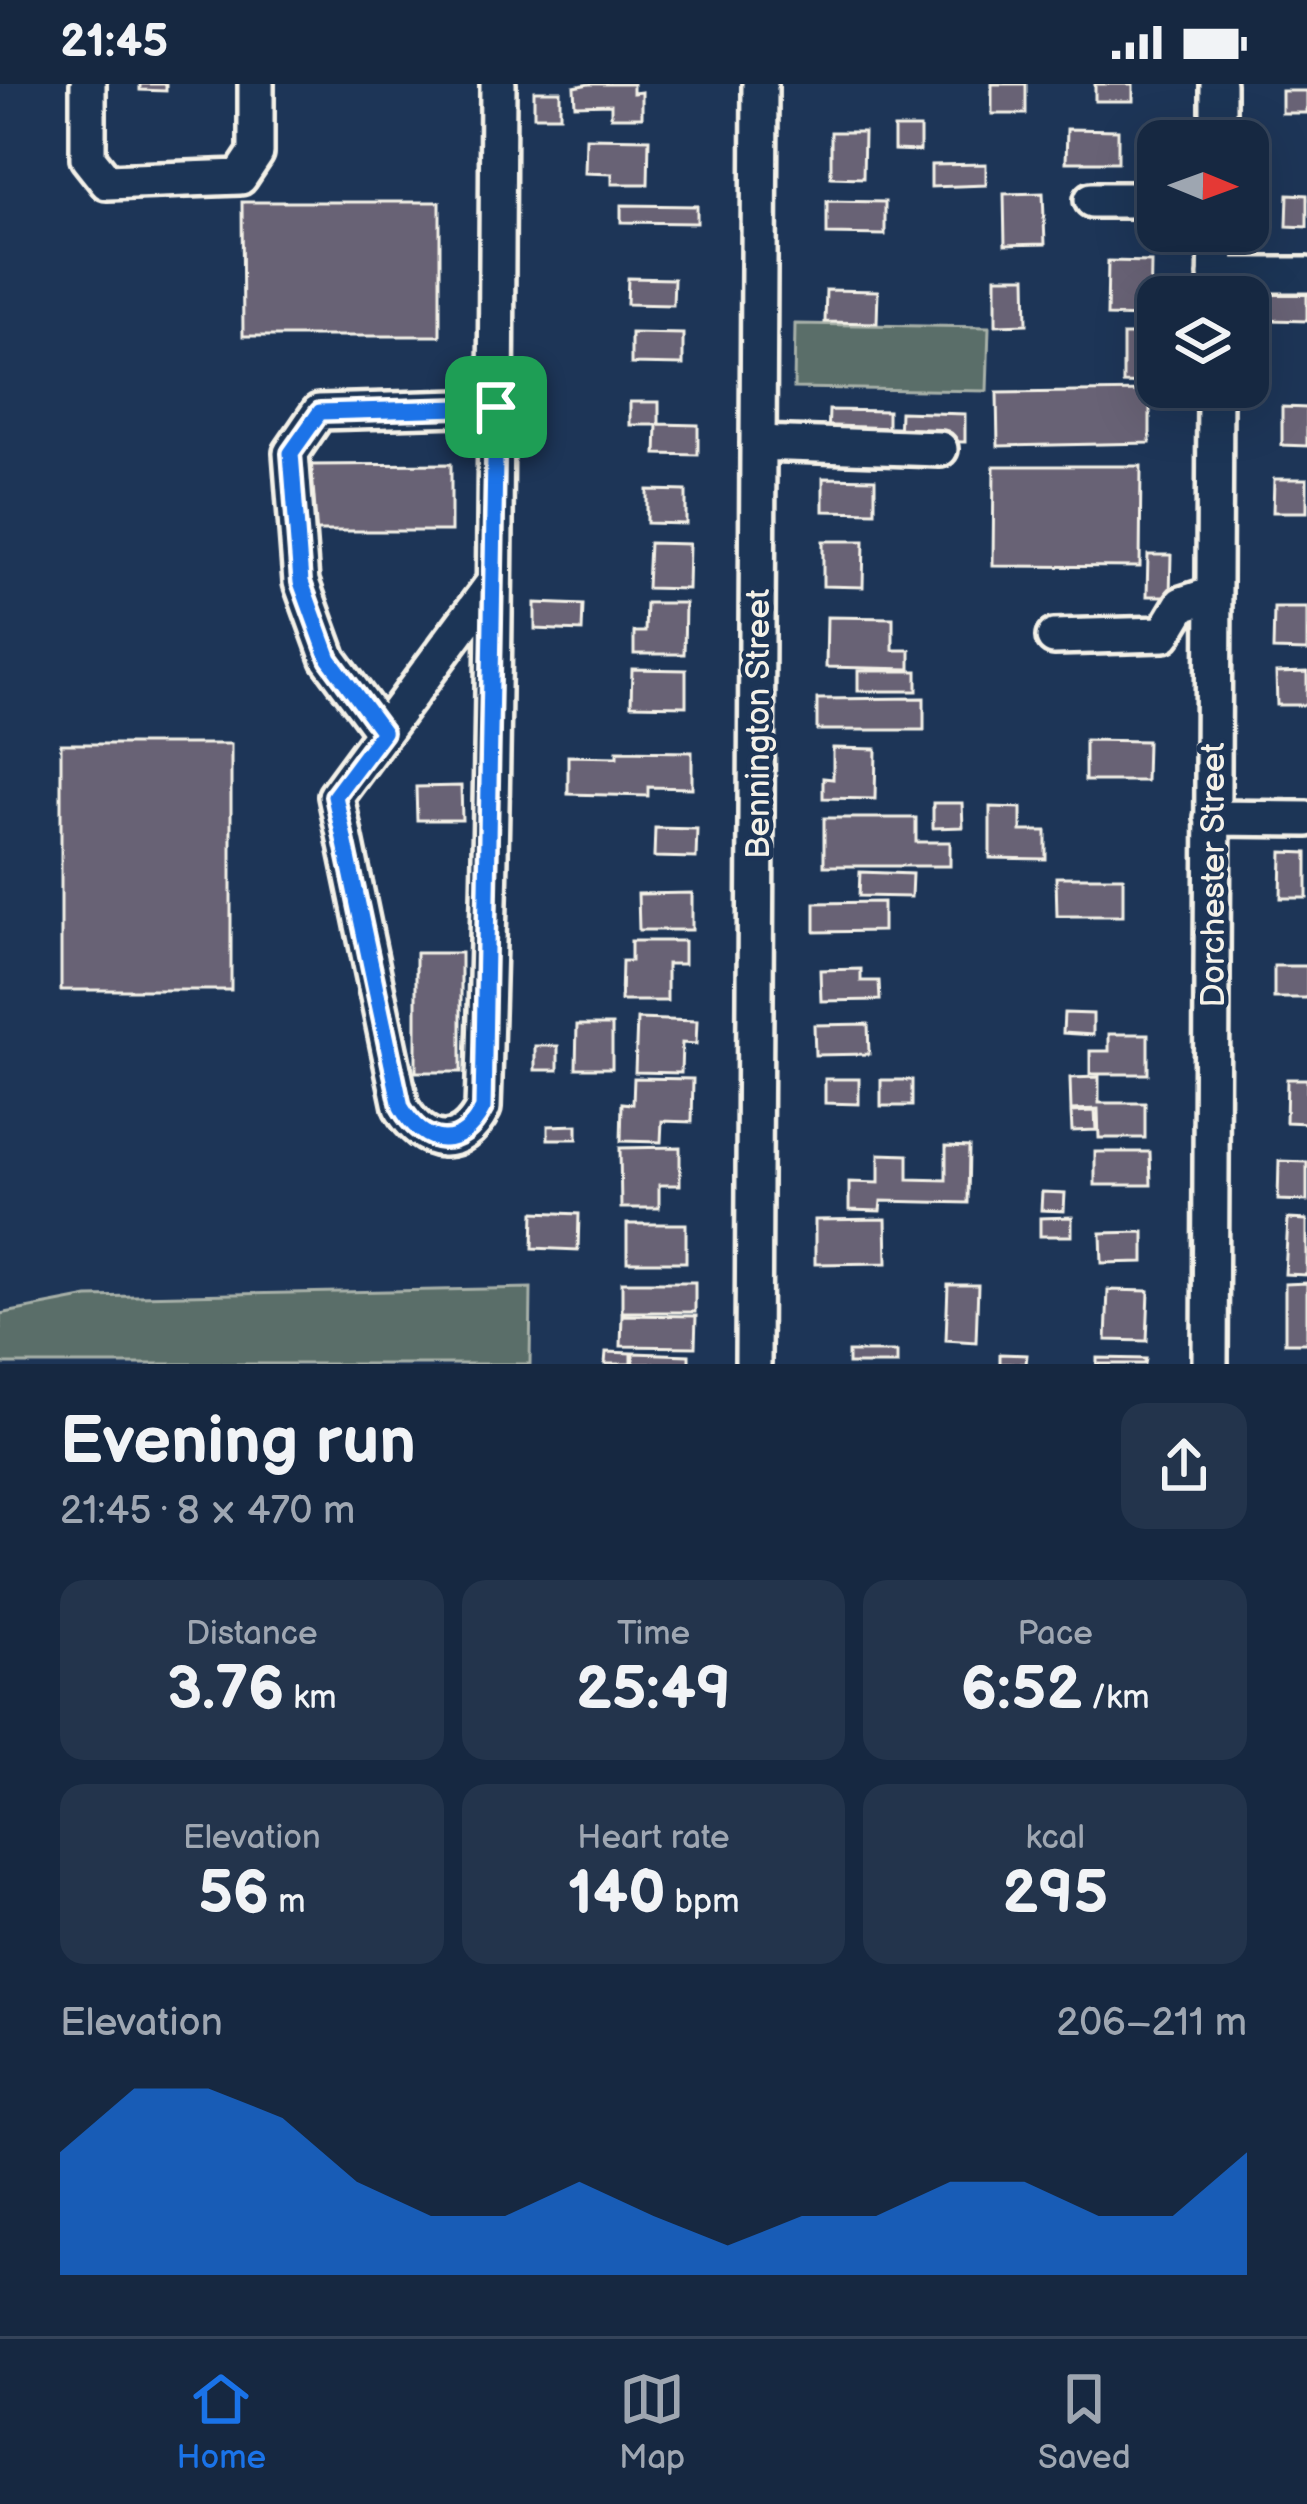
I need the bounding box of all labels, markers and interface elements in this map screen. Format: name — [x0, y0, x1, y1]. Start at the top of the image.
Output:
text: 21:45 — [60, 15, 168, 70]
north arrow — [1137, 120, 1269, 252]
map controls — [1137, 120, 1269, 408]
button: layers — [1137, 276, 1269, 408]
pin — [445, 356, 547, 458]
icon: arrive — [463, 374, 529, 440]
street label: Bennington Street — [739, 589, 779, 859]
street label: Dorchester Street — [1194, 743, 1234, 1007]
text: Evening run — [60, 1403, 416, 1482]
button: share — [1121, 1403, 1247, 1529]
text: 21:45 · 8 × 470 m — [60, 1488, 355, 1535]
text: Distance — [186, 1614, 318, 1654]
text: Time — [617, 1614, 690, 1654]
text: Pace — [1018, 1614, 1093, 1654]
text: 3.76 — [167, 1654, 284, 1726]
text: 25:49 — [576, 1654, 731, 1726]
text: 6:52 — [961, 1654, 1082, 1726]
text: km — [284, 1678, 337, 1718]
text: /km — [1082, 1678, 1149, 1718]
text: Elevation — [183, 1818, 321, 1858]
text: Heart rate — [577, 1818, 730, 1858]
text: kcal — [1026, 1818, 1085, 1858]
text: 56 — [198, 1858, 269, 1930]
text: 140 — [568, 1858, 666, 1930]
text: 295 — [1002, 1858, 1108, 1930]
text: m — [269, 1882, 305, 1922]
text: bpm — [666, 1882, 739, 1922]
text: Elevation — [60, 2000, 223, 2047]
text: 206–211 m — [1056, 2000, 1247, 2047]
tab: Home — [176, 2366, 266, 2478]
tab: Map — [619, 2366, 685, 2478]
tab: Saved — [1038, 2366, 1131, 2478]

